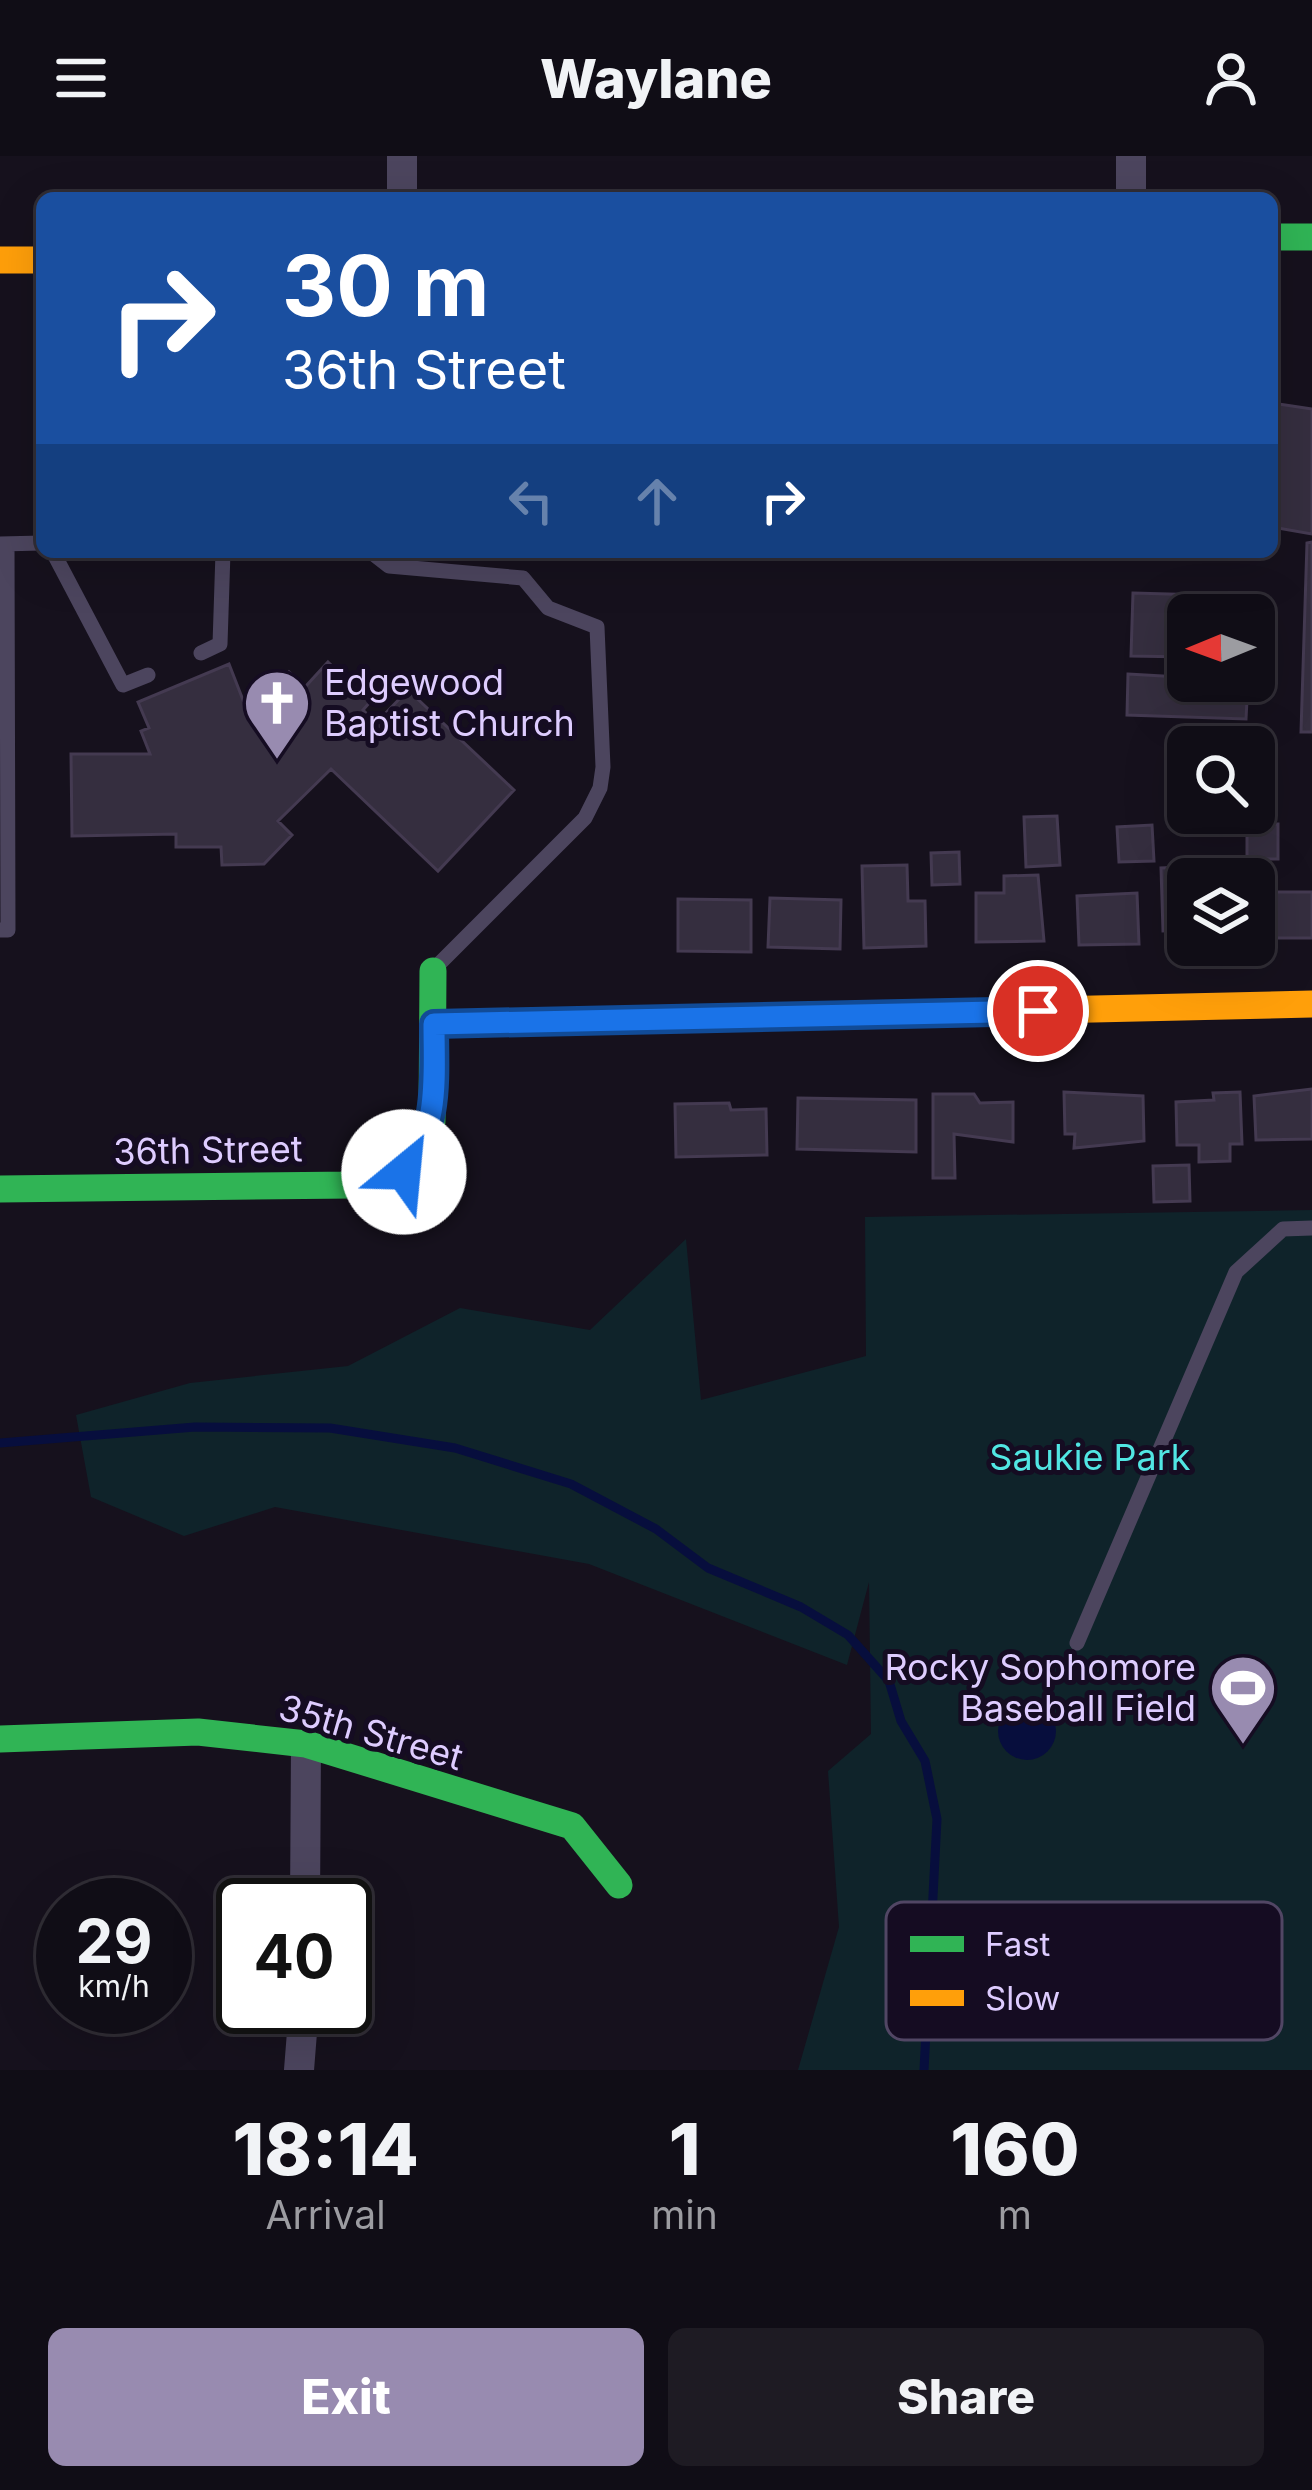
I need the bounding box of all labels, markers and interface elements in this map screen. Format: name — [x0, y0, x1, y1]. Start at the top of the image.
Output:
icon: menu — [48, 45, 114, 111]
icon: person — [1198, 45, 1264, 111]
text: Waylane — [540, 46, 772, 111]
text: 30 m — [282, 235, 489, 336]
icon: right — [84, 240, 240, 396]
text: 36th Street — [282, 337, 566, 402]
icon: left — [498, 468, 564, 534]
icon: ahead — [624, 468, 690, 534]
icon: right — [750, 468, 816, 534]
north arrow — [1167, 594, 1275, 702]
map controls — [1167, 594, 1275, 966]
place label: Edgewood Baptist Church — [324, 660, 575, 745]
church icon: Edgewood Baptist Church — [242, 668, 312, 762]
button: search — [1167, 726, 1275, 834]
button: layers — [1167, 858, 1275, 966]
pin — [987, 960, 1089, 1062]
icon: arrive — [1005, 978, 1071, 1044]
position arrow — [341, 1109, 467, 1235]
street label: 36th Street — [113, 1126, 303, 1174]
park label: Saukie Park — [989, 1435, 1191, 1479]
place label: Rocky Sophomore Baseball Field — [884, 1645, 1196, 1730]
sports icon: Rocky Sophomore Baseball Field — [1208, 1653, 1278, 1747]
street label: 35th Street — [274, 1685, 468, 1779]
speed limit sign: 40 — [216, 1878, 372, 2034]
legend — [886, 1902, 1282, 2040]
text: 29 — [76, 1905, 152, 1977]
text: Fast — [985, 1924, 1051, 1964]
text: km/h — [78, 1968, 150, 2004]
text: Slow — [985, 1978, 1060, 2018]
text: 18:14 — [232, 2105, 419, 2192]
text: 1 — [669, 2105, 700, 2192]
text: 160 — [950, 2105, 1080, 2192]
text: Arrival — [266, 2191, 386, 2238]
text: min — [651, 2191, 718, 2238]
text: m — [998, 2191, 1032, 2238]
button: Exit — [48, 2328, 644, 2466]
button: Share — [668, 2328, 1264, 2466]

